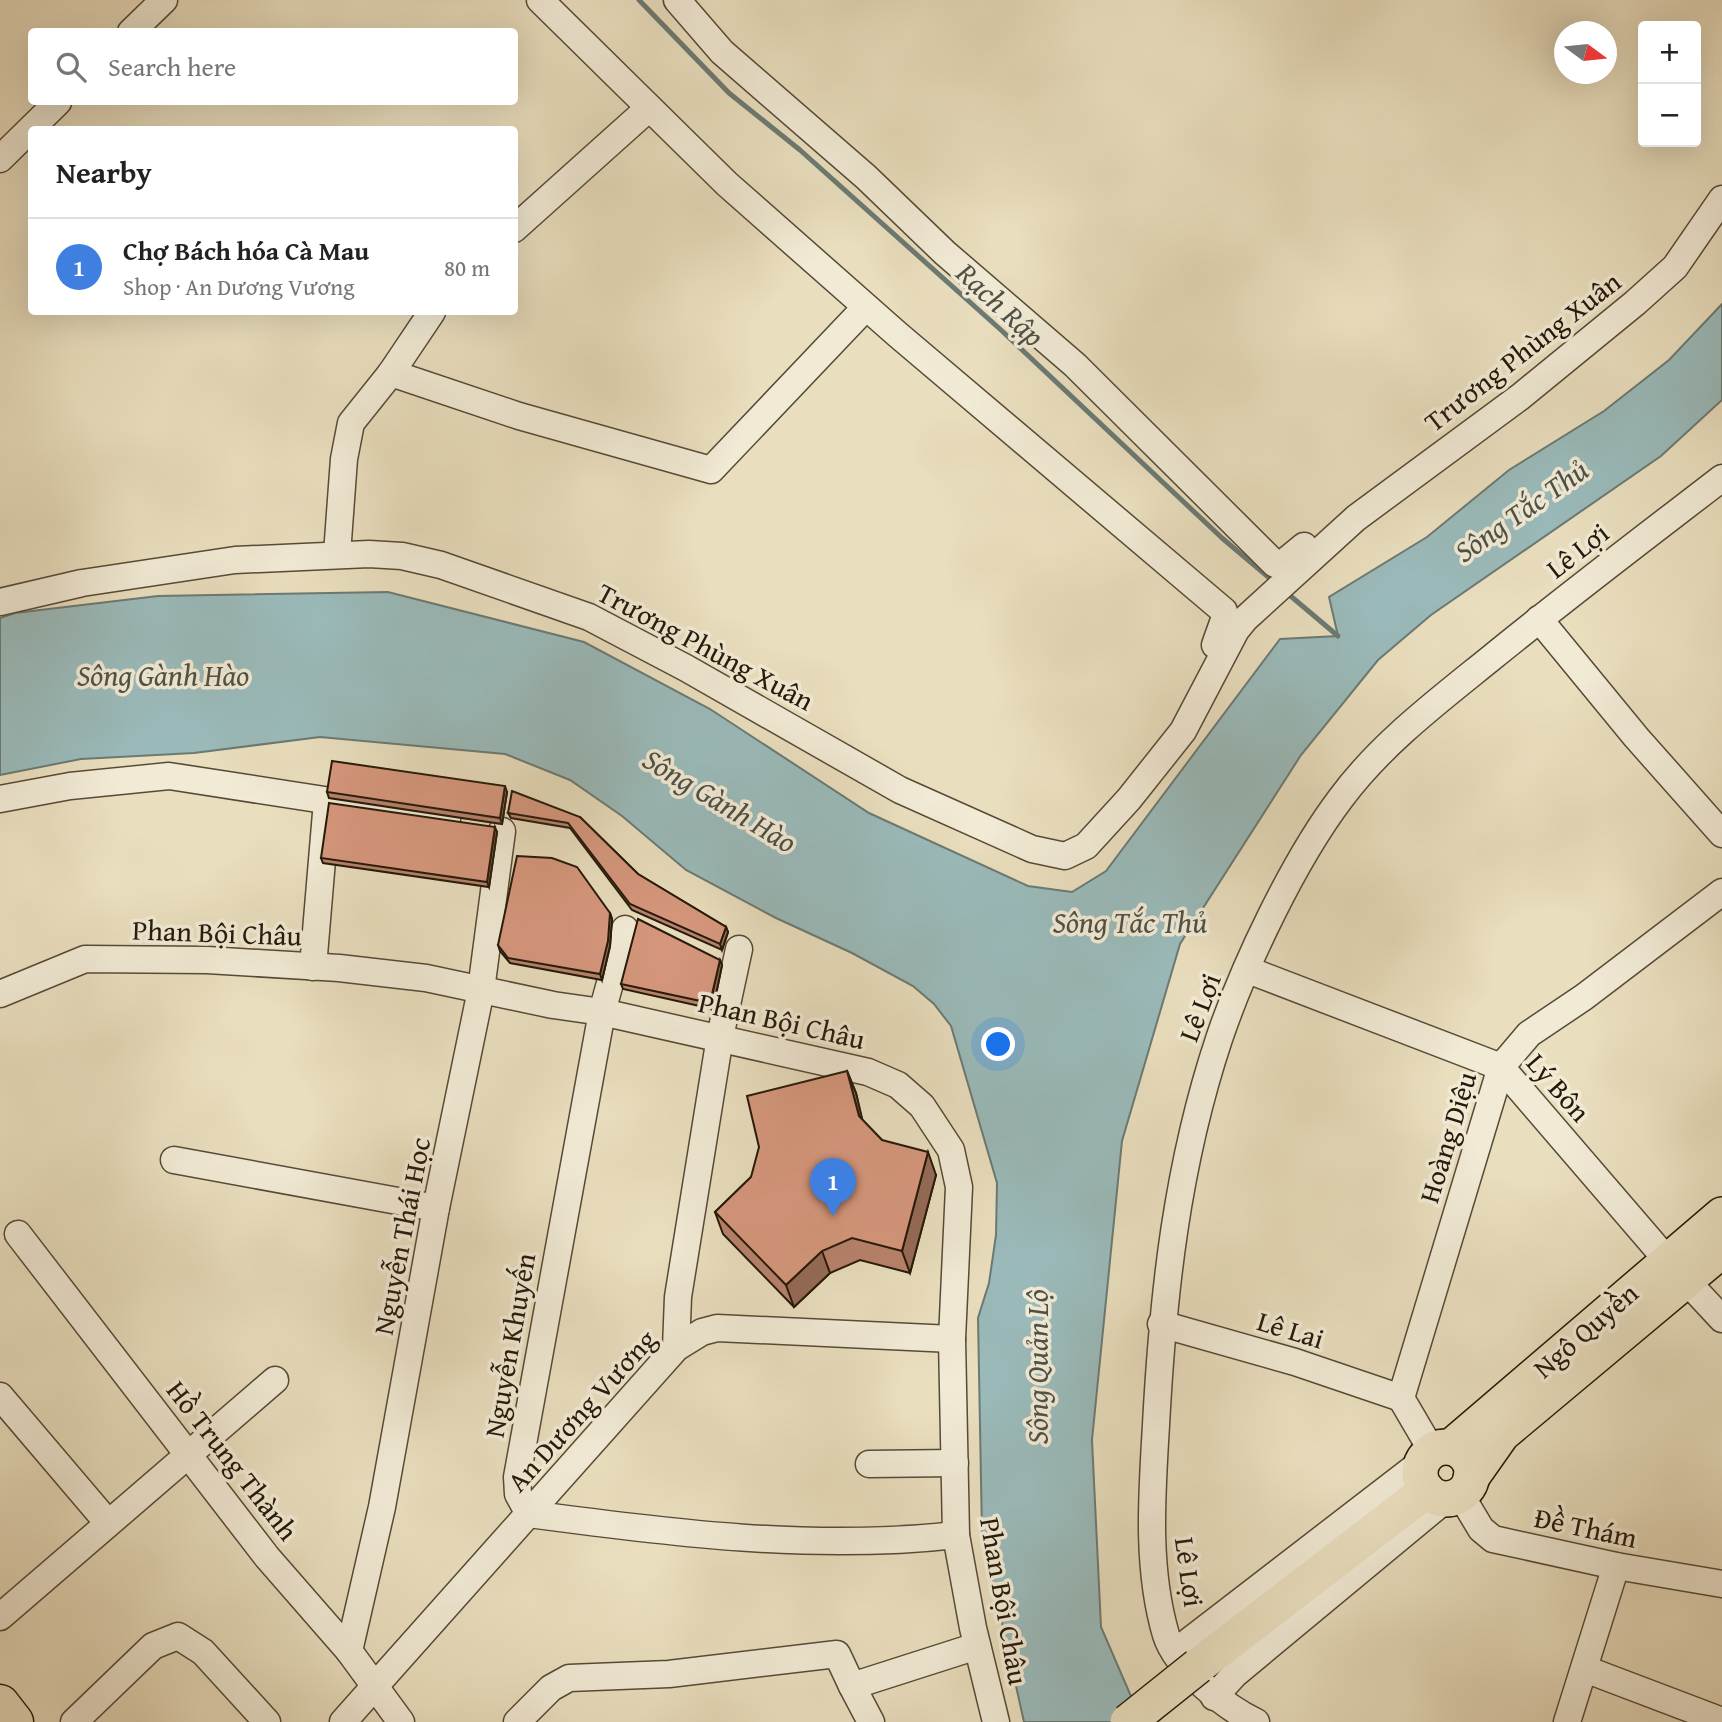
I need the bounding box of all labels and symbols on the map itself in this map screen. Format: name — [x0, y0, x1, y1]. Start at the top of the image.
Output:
north arrow — [1554, 21, 1617, 84]
water label: Rạch Rập — [946, 251, 1055, 357]
street label: Trương Phùng Xuân — [1415, 261, 1629, 441]
water label: Sông Tắc Thủ — [1445, 447, 1597, 573]
street label: Lê Lợi — [1537, 512, 1617, 588]
street label: Trương Phùng Xuân — [591, 572, 822, 720]
water label: Sông Gành Hào — [77, 653, 249, 697]
water label: Sông Gành Hào — [635, 737, 805, 863]
water label: Sông Tắc Thủ — [1052, 900, 1208, 944]
street label: Phan Bội Châu — [132, 909, 302, 955]
street label: Lê Lợi — [1167, 967, 1231, 1047]
street label: Phan Bội Châu — [695, 981, 869, 1059]
your location — [981, 1027, 1015, 1061]
street label: Lý Bôn — [1517, 1043, 1601, 1131]
street label: Hoàng Diệu — [1408, 1066, 1486, 1208]
street label: Nguyễn Thái Học — [362, 1134, 440, 1338]
pin: 1 — [810, 1158, 856, 1216]
street label: Nguyễn Khuyến — [473, 1249, 545, 1440]
street label: Ngô Quyền — [1523, 1272, 1647, 1387]
water label: Sông Quản Lộ — [1015, 1289, 1059, 1445]
street label: Lê Lai — [1253, 1299, 1329, 1359]
street label: An Dương Vương — [497, 1320, 665, 1500]
street label: Hồ Trung Thành — [157, 1371, 309, 1549]
street label: Đề Thám — [1531, 1496, 1641, 1558]
street label: Phan Bội Châu — [970, 1514, 1040, 1688]
street label: Lê Lợi — [1165, 1534, 1215, 1610]

